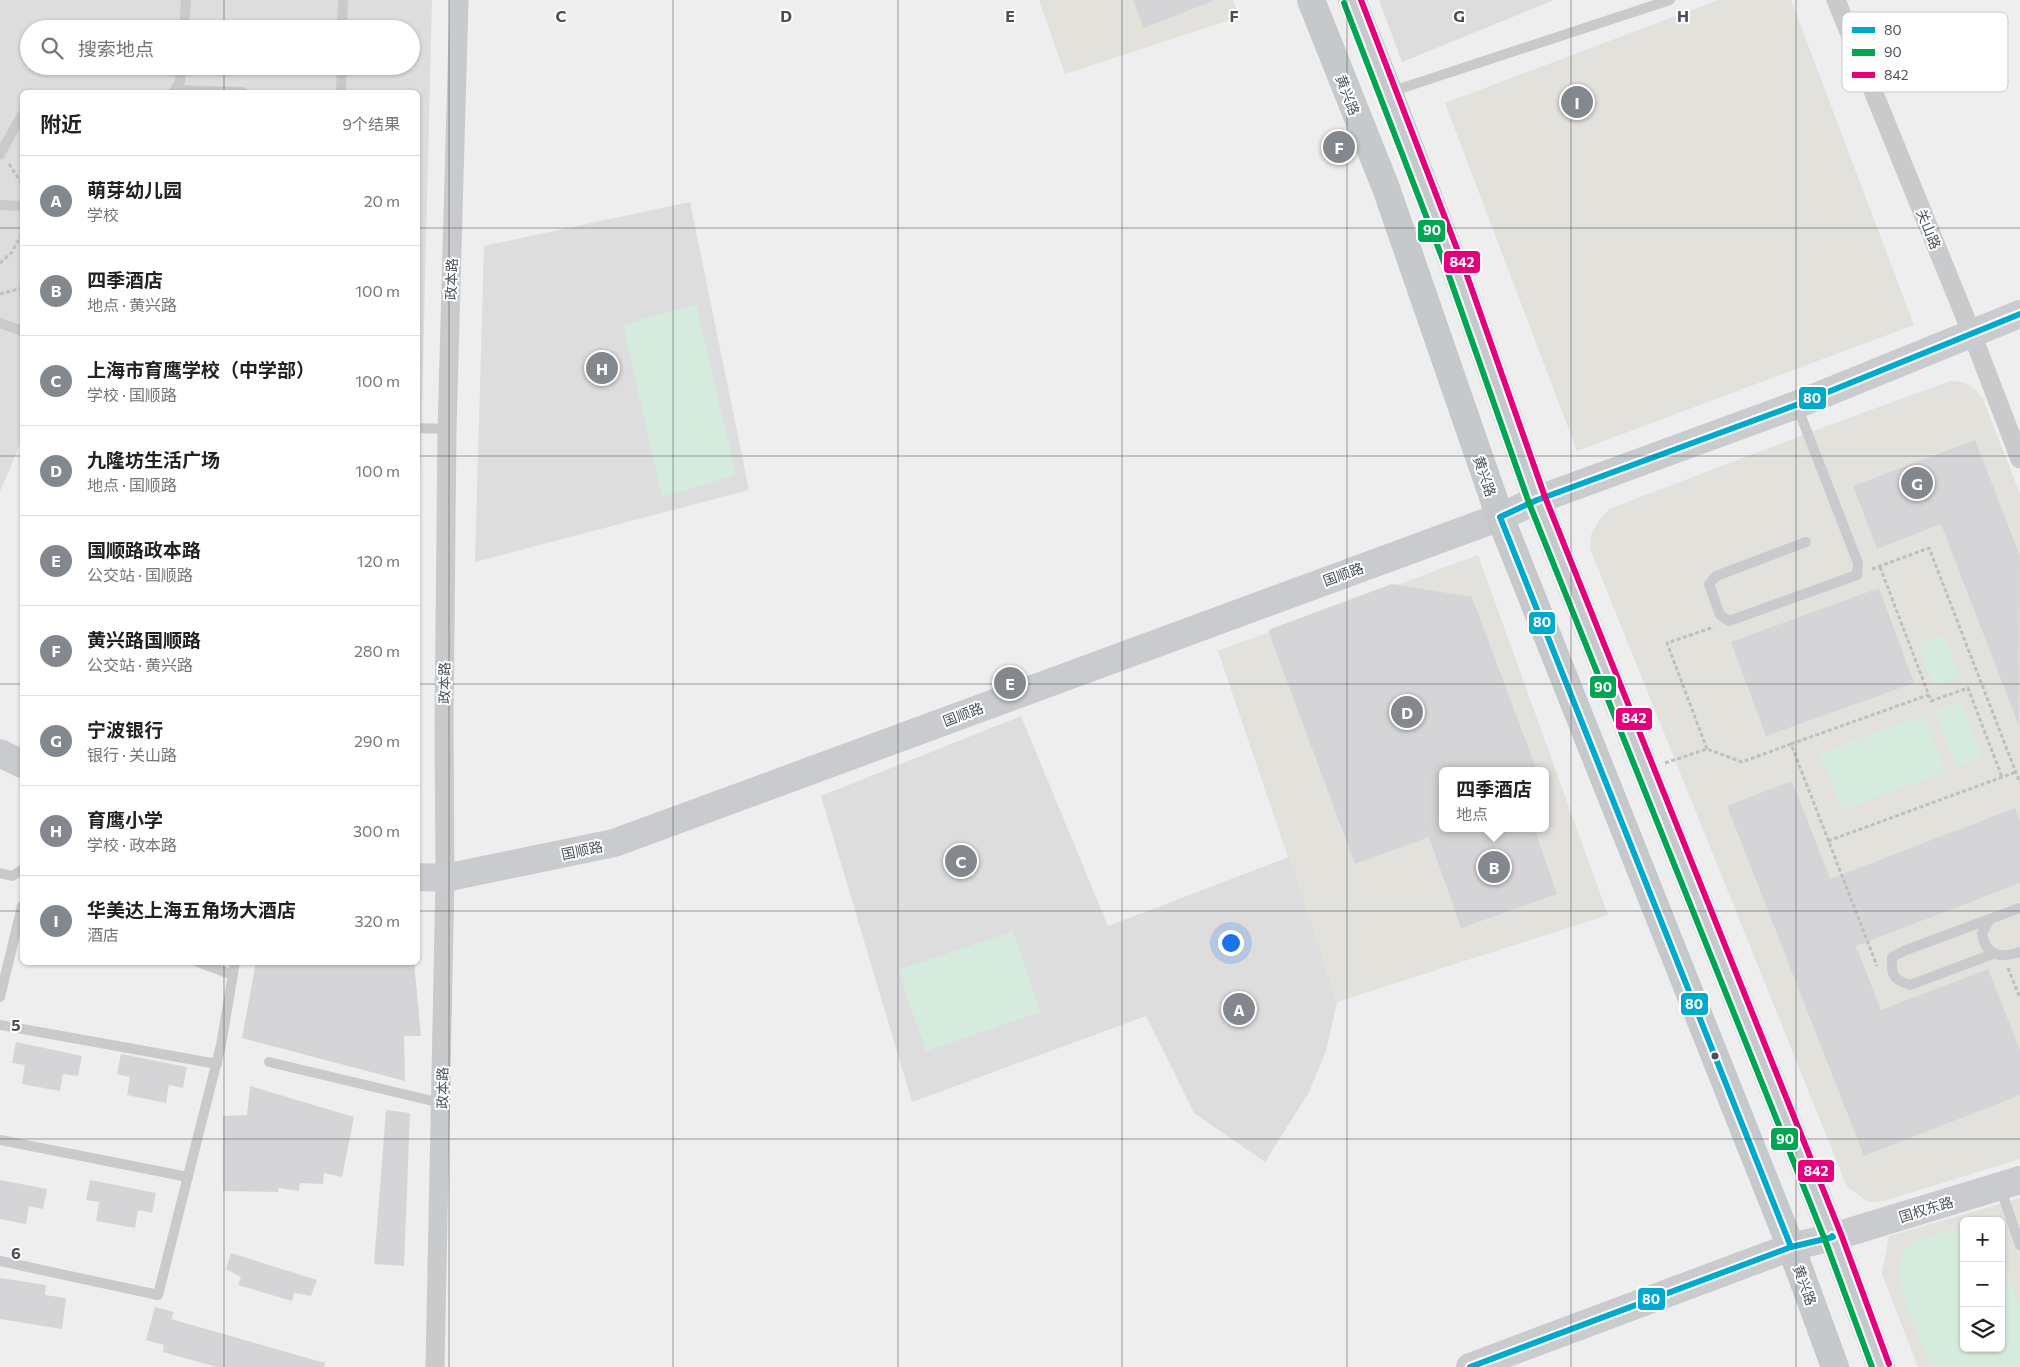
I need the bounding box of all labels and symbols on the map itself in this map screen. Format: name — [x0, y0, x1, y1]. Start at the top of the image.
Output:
text: C — [556, 6, 567, 25]
text: D — [780, 6, 792, 25]
text: E — [1005, 6, 1015, 25]
text: F — [1229, 6, 1239, 25]
text: G — [1453, 6, 1465, 25]
text: H — [1677, 6, 1689, 25]
legend — [1842, 12, 2008, 92]
text: 80 — [1884, 21, 1902, 38]
text: 90 — [1884, 43, 1902, 60]
text: 842 — [1884, 66, 1909, 83]
street label: 黄兴路 — [1333, 72, 1363, 118]
pin: I — [1561, 83, 1593, 121]
pin: F — [1323, 128, 1355, 166]
street label: 关山路 — [1913, 206, 1945, 252]
line badge: 90 — [1417, 219, 1446, 243]
text: 90 — [1423, 221, 1441, 238]
line badge: 842 — [1443, 250, 1481, 274]
text: 842 — [1449, 253, 1475, 270]
street label: 政本路 — [442, 258, 460, 300]
pin: H — [586, 349, 618, 387]
line badge: 80 — [1798, 386, 1827, 410]
text: 80 — [1803, 389, 1821, 406]
street label: 黄兴路 — [1470, 453, 1500, 499]
pin: G — [1901, 464, 1933, 502]
street label: 国顺路 — [1320, 559, 1366, 589]
line badge: 80 — [1528, 611, 1556, 635]
text: 80 — [1533, 613, 1551, 630]
street label: 政本路 — [435, 662, 453, 704]
pin: E — [994, 664, 1026, 702]
line badge: 90 — [1589, 675, 1617, 699]
text: 90 — [1594, 678, 1612, 695]
pin: D — [1391, 693, 1423, 731]
street label: 国顺路 — [940, 699, 986, 729]
line badge: 842 — [1615, 707, 1653, 731]
text: 842 — [1621, 709, 1647, 726]
street label: 国顺路 — [560, 837, 604, 863]
pin: C — [945, 842, 977, 880]
pin: B — [1478, 848, 1510, 886]
your location — [1218, 930, 1244, 956]
pin: A — [1223, 990, 1255, 1028]
line badge: 80 — [1680, 992, 1709, 1016]
text: 80 — [1685, 995, 1703, 1012]
text: 5 — [11, 1015, 21, 1034]
unlabelled marker — [1710, 1051, 1720, 1061]
street label: 政本路 — [433, 1067, 451, 1109]
line badge: 90 — [1770, 1127, 1799, 1151]
text: 90 — [1776, 1130, 1794, 1147]
line badge: 842 — [1797, 1159, 1835, 1183]
text: 842 — [1803, 1162, 1829, 1179]
street label: 国权东路 — [1897, 1193, 1955, 1225]
text: 6 — [11, 1243, 21, 1262]
street label: 黄兴路 — [1790, 1262, 1820, 1308]
line badge: 80 — [1637, 1287, 1666, 1311]
text: 80 — [1642, 1290, 1660, 1307]

